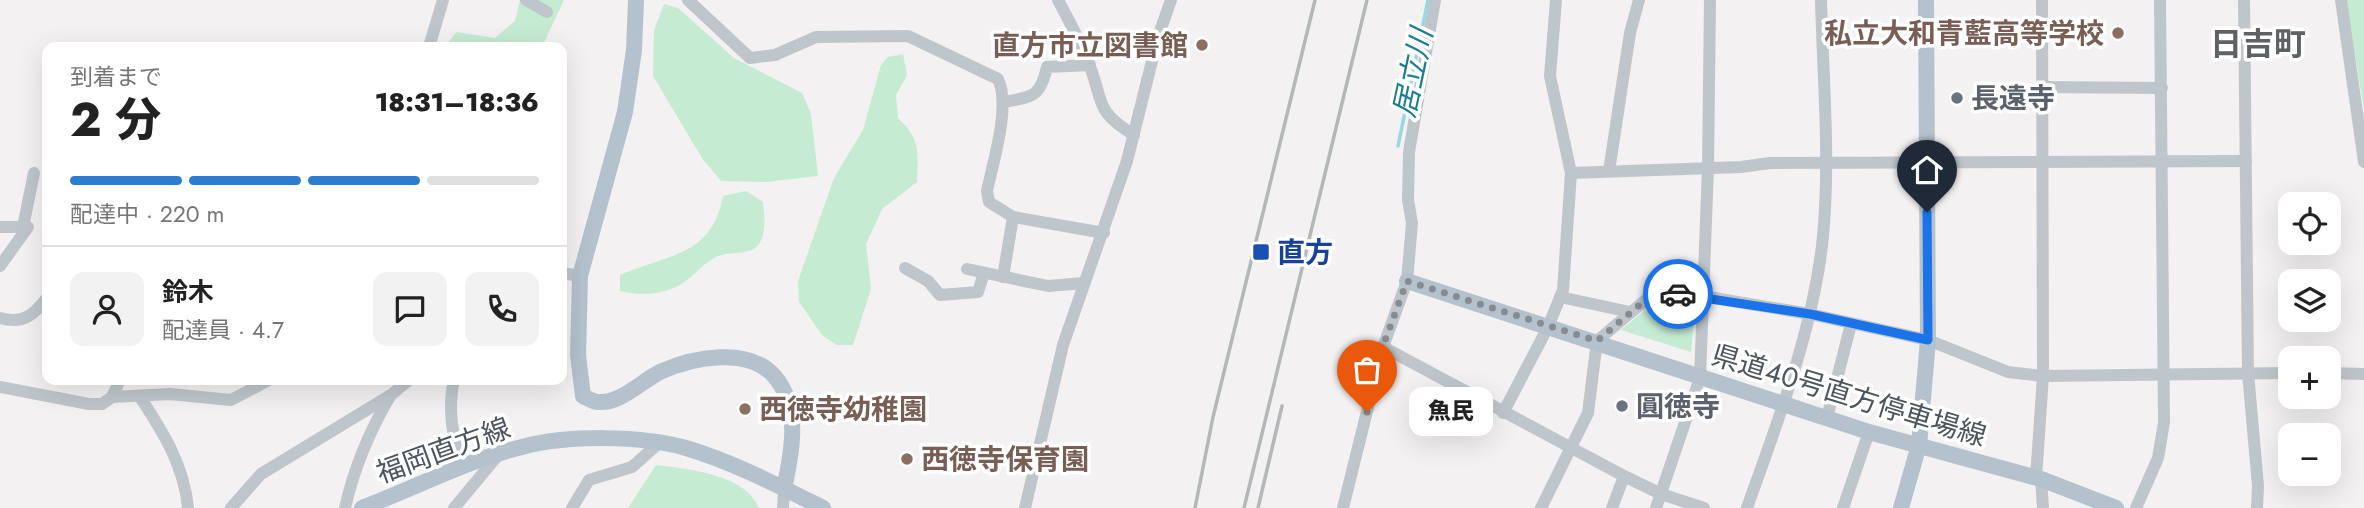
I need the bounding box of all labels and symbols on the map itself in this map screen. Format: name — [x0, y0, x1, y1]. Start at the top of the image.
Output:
place label: 私立大和青藍高等学校 — [1824, 13, 2104, 54]
water label: 居立川 — [1382, 21, 1444, 121]
district label: 日吉町 — [2210, 21, 2306, 67]
place label: 直方市立図書館 — [992, 25, 1188, 66]
marker: 私立大和青藍高等学校 — [2110, 25, 2126, 41]
marker: 直方市立図書館 — [1194, 37, 1210, 53]
place label: 長遠寺 — [1971, 78, 2055, 119]
marker: 長遠寺 — [1949, 90, 1965, 106]
pin — [1897, 140, 1957, 212]
place label: 直方 — [1277, 232, 1333, 273]
marker: 直方 — [1251, 242, 1271, 262]
courier — [1643, 259, 1713, 329]
street label: 県道40号直方停車場線 — [1707, 334, 1991, 457]
pin — [1337, 340, 1397, 412]
place label: 圓徳寺 — [1636, 386, 1720, 427]
callout: 魚民 — [1409, 388, 1493, 436]
place label: 西徳寺幼稚園 — [759, 389, 927, 430]
marker: 圓徳寺 — [1614, 398, 1630, 414]
marker: 西徳寺幼稚園 — [737, 401, 753, 417]
street label: 福岡直方線 — [370, 407, 516, 494]
place label: 西徳寺保育園 — [921, 439, 1089, 480]
marker: 西徳寺保育園 — [899, 451, 915, 467]

